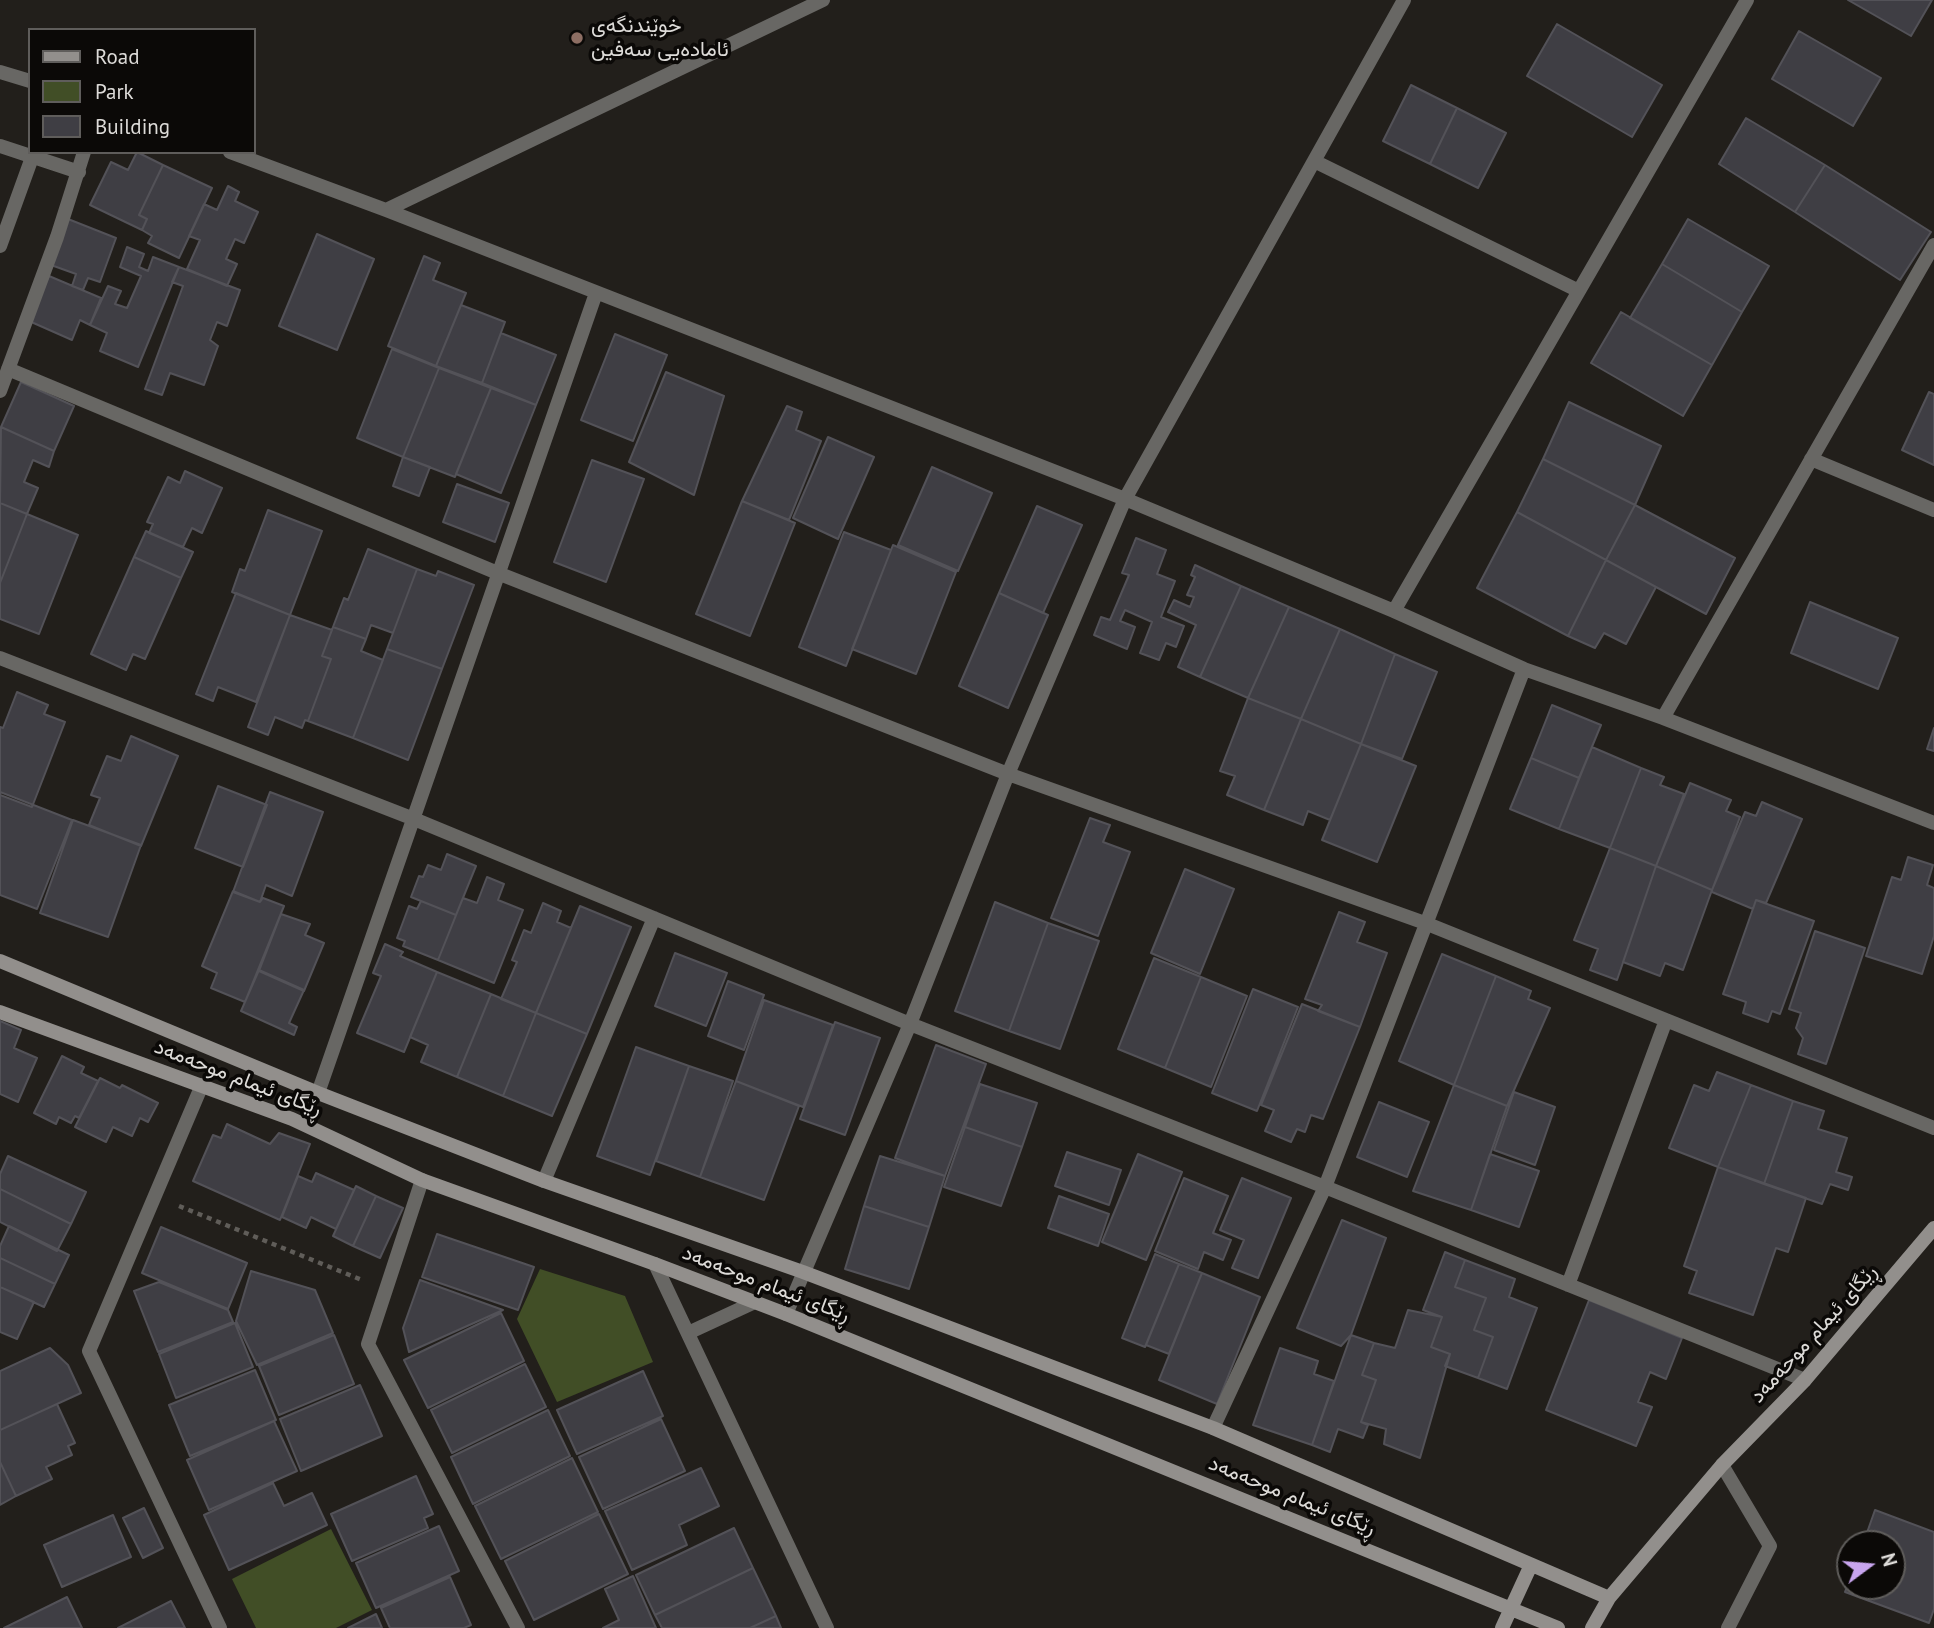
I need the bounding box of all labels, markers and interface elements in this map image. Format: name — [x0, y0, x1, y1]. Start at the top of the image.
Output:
place label: خوێندنگەی ئامادەیی سەفین — [591, 13, 729, 63]
legend — [28, 28, 256, 154]
marker: خوێندنگەی ئامادەیی سەفین — [569, 30, 585, 46]
text: Road — [95, 43, 139, 70]
text: Park — [95, 78, 134, 105]
text: Building — [95, 113, 170, 140]
street label: ڕێگای ئیمام موحەمەد — [151, 1034, 325, 1122]
street label: ڕێگای ئیمام موحەمەد — [679, 1240, 853, 1328]
street label: ڕێگای ئیمام موحەمەد — [1745, 1260, 1883, 1408]
street label: ڕێگای ئیمام موحەمەد — [1205, 1451, 1379, 1541]
north arrow — [1836, 1530, 1906, 1600]
text: N — [1876, 1550, 1903, 1569]

